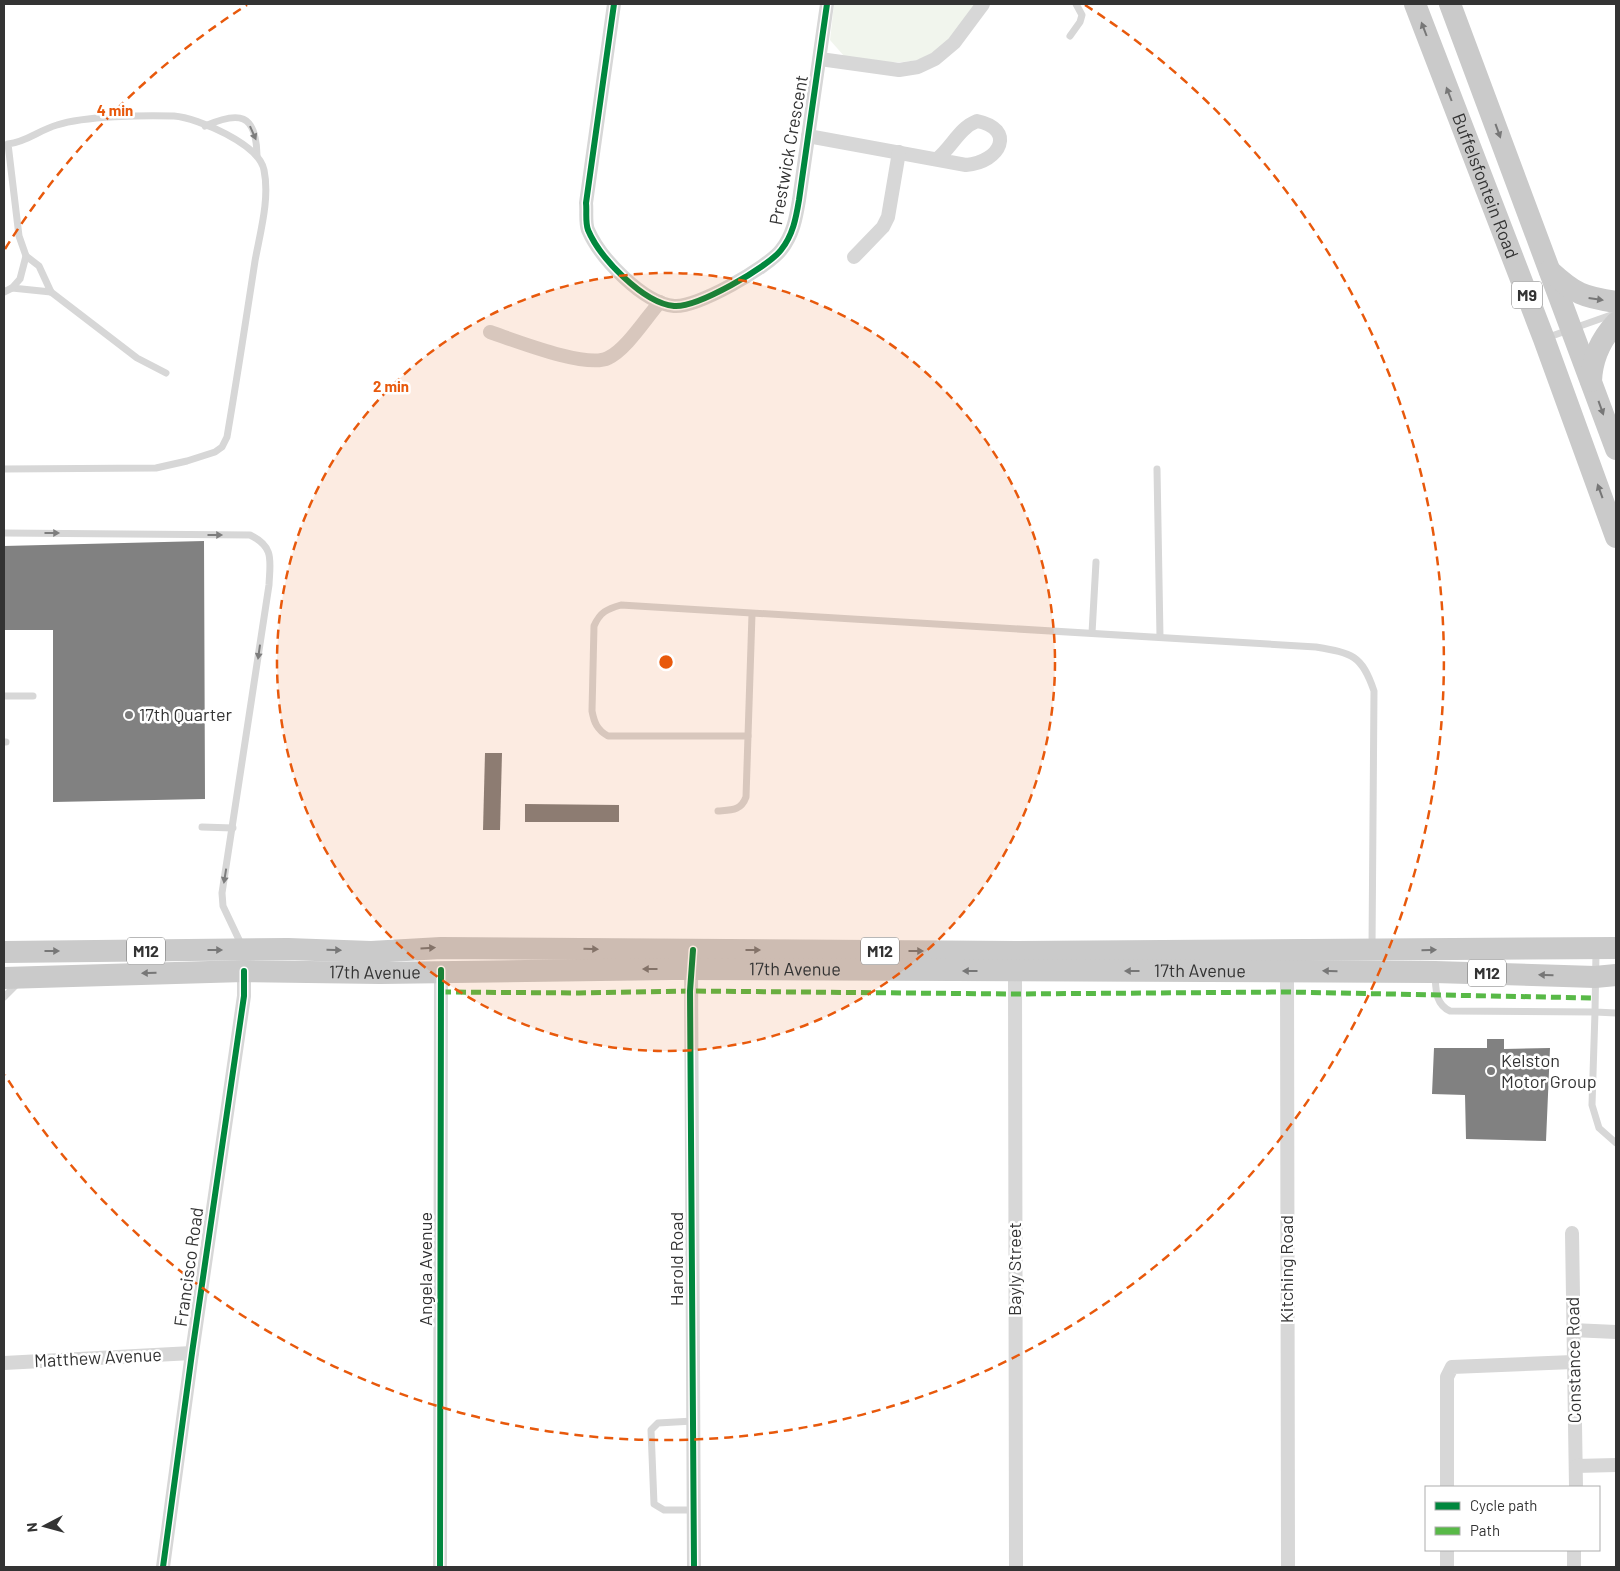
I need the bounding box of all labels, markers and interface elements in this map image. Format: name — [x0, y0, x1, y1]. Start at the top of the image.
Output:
one-way arrow — [1420, 21, 1427, 36]
street label: Prestwick Crescent — [764, 73, 812, 227]
one-way arrow — [1445, 87, 1453, 101]
text: 4 min — [97, 101, 133, 119]
street label: Buffelsfontein Road — [1448, 110, 1524, 261]
one-way arrow — [1495, 124, 1502, 139]
one-way arrow — [250, 126, 258, 140]
road number: M9 — [1512, 282, 1542, 308]
one-way arrow — [1588, 295, 1604, 303]
text: 2 min — [373, 377, 409, 395]
one-way arrow — [1597, 401, 1605, 416]
one-way arrow — [1596, 484, 1603, 499]
one-way arrow — [45, 529, 61, 537]
one-way arrow — [207, 531, 223, 539]
one-way arrow — [255, 644, 263, 660]
centre of rings — [657, 653, 675, 671]
place label: 17th Quarter — [139, 703, 233, 725]
marker: 17th Quarter — [123, 709, 135, 721]
one-way arrow — [221, 869, 229, 885]
road number: M12 — [127, 938, 165, 964]
road number: M12 — [861, 938, 899, 964]
one-way arrow — [421, 944, 437, 952]
one-way arrow — [583, 945, 599, 953]
one-way arrow — [207, 946, 223, 954]
one-way arrow — [745, 946, 761, 954]
one-way arrow — [1421, 946, 1437, 954]
one-way arrow — [45, 947, 61, 955]
one-way arrow — [326, 947, 342, 955]
one-way arrow — [908, 948, 924, 956]
street label: 17th Avenue — [749, 957, 841, 980]
street label: 17th Avenue — [1154, 959, 1246, 981]
street label: 17th Avenue — [329, 960, 421, 983]
road number: M12 — [1468, 960, 1506, 986]
one-way arrow — [641, 965, 657, 973]
one-way arrow — [961, 967, 977, 975]
one-way arrow — [1124, 967, 1140, 975]
one-way arrow — [1321, 967, 1337, 975]
one-way arrow — [141, 969, 157, 977]
one-way arrow — [1538, 971, 1554, 979]
place label: Kelston Motor Group — [1501, 1049, 1597, 1092]
marker: Kelston Motor Group — [1485, 1065, 1497, 1077]
street label: Francisco Road — [169, 1206, 207, 1328]
street label: Angela Avenue — [414, 1212, 436, 1326]
street label: Harold Road — [665, 1212, 687, 1306]
street label: Kitching Road — [1275, 1215, 1297, 1323]
street label: Bayly Street — [1003, 1222, 1025, 1316]
street label: Constance Road — [1561, 1296, 1585, 1424]
street label: Matthew Avenue — [34, 1343, 162, 1371]
legend — [1425, 1486, 1600, 1551]
text: Cycle path — [1470, 1496, 1537, 1514]
north arrow — [20, 1501, 70, 1551]
text: Path — [1470, 1521, 1500, 1539]
text: N — [23, 1522, 41, 1533]

